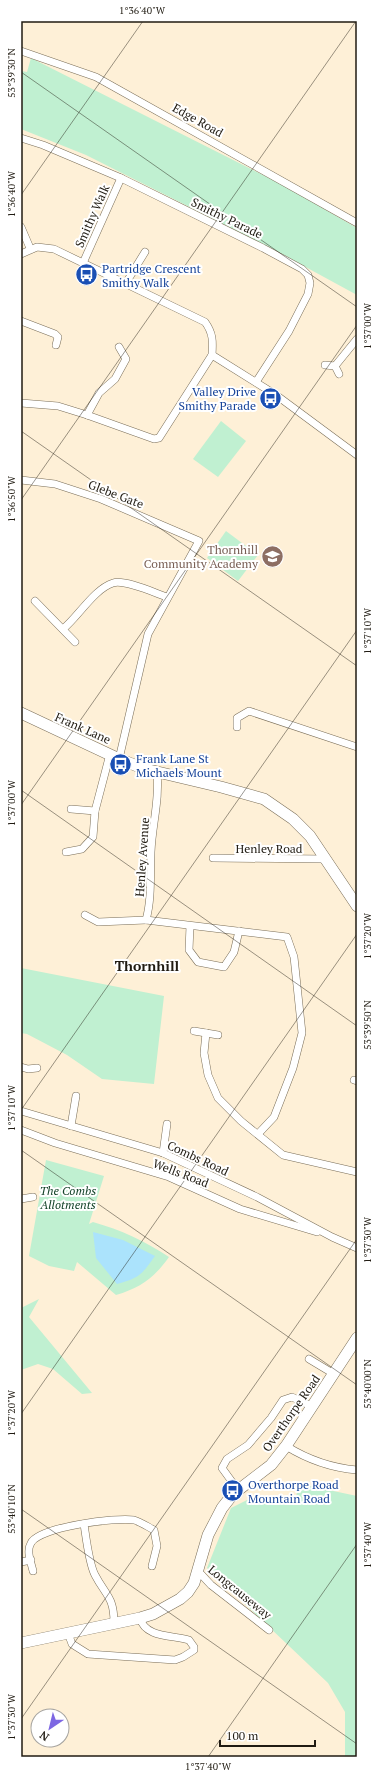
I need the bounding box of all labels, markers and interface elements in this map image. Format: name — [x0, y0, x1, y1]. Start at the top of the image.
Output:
text: 1°36'40"W — [119, 4, 166, 17]
text: 53°39'30"N — [5, 48, 18, 98]
street label: Edge Road — [170, 100, 226, 140]
text: 1°36'40"W — [5, 170, 18, 217]
street label: Smithy Walk — [71, 182, 113, 250]
street label: Smithy Parade — [189, 194, 265, 242]
place label: Partridge Crescent Smithy Walk — [102, 261, 202, 290]
bus stop icon: Partridge Crescent Smithy Walk — [74, 262, 100, 288]
text: 1°37'00"W — [361, 302, 374, 349]
place label: Valley Drive Smithy Parade — [179, 384, 256, 413]
bus stop icon: Valley Drive Smithy Parade — [258, 385, 284, 411]
text: 1°36'50"W — [5, 475, 18, 522]
street label: Glebe Gate — [86, 477, 146, 511]
place label: Thornhill Community Academy — [144, 542, 259, 571]
school or university icon: Thornhill Community Academy — [260, 543, 286, 569]
text: 1°37'10"W — [361, 607, 374, 654]
street label: Frank Lane — [53, 709, 113, 747]
place label: Frank Lane St Michaels Mount — [136, 751, 223, 780]
bus stop icon: Frank Lane St Michaels Mount — [107, 752, 133, 778]
text: 1°37'00"W — [5, 779, 18, 826]
street label: Henley Avenue — [132, 817, 152, 897]
street label: Henley Road — [235, 841, 303, 856]
text: 1°37'20"W — [361, 912, 374, 959]
district label: Thornhill — [115, 956, 180, 975]
text: 53°39'50"N — [361, 1000, 374, 1050]
text: 1°37'10"W — [5, 1084, 18, 1131]
street label: Combs Road — [165, 1137, 231, 1179]
street label: Wells Road — [151, 1156, 211, 1191]
park label: The Combs Allotments — [39, 1183, 96, 1212]
text: 1°37'30"W — [361, 1216, 374, 1263]
text: 53°40'00"N — [361, 1359, 374, 1409]
street label: Overthorpe Road — [259, 1371, 323, 1454]
text: 1°37'20"W — [5, 1389, 18, 1436]
place label: Overthorpe Road Mountain Road — [248, 1477, 339, 1506]
bus stop icon: Overthorpe Road Mountain Road — [219, 1478, 245, 1504]
text: 53°40'10"N — [5, 1484, 18, 1534]
text: 1°37'40"W — [361, 1521, 374, 1568]
street label: Longcauseway — [205, 1562, 275, 1623]
text: 1°37'30"W — [5, 1693, 18, 1740]
north arrow — [30, 1708, 70, 1748]
scale bar — [220, 1722, 315, 1748]
text: N — [36, 1728, 52, 1744]
text: 100 m — [226, 1728, 259, 1743]
text: 1°37'40"W — [185, 1760, 232, 1773]

